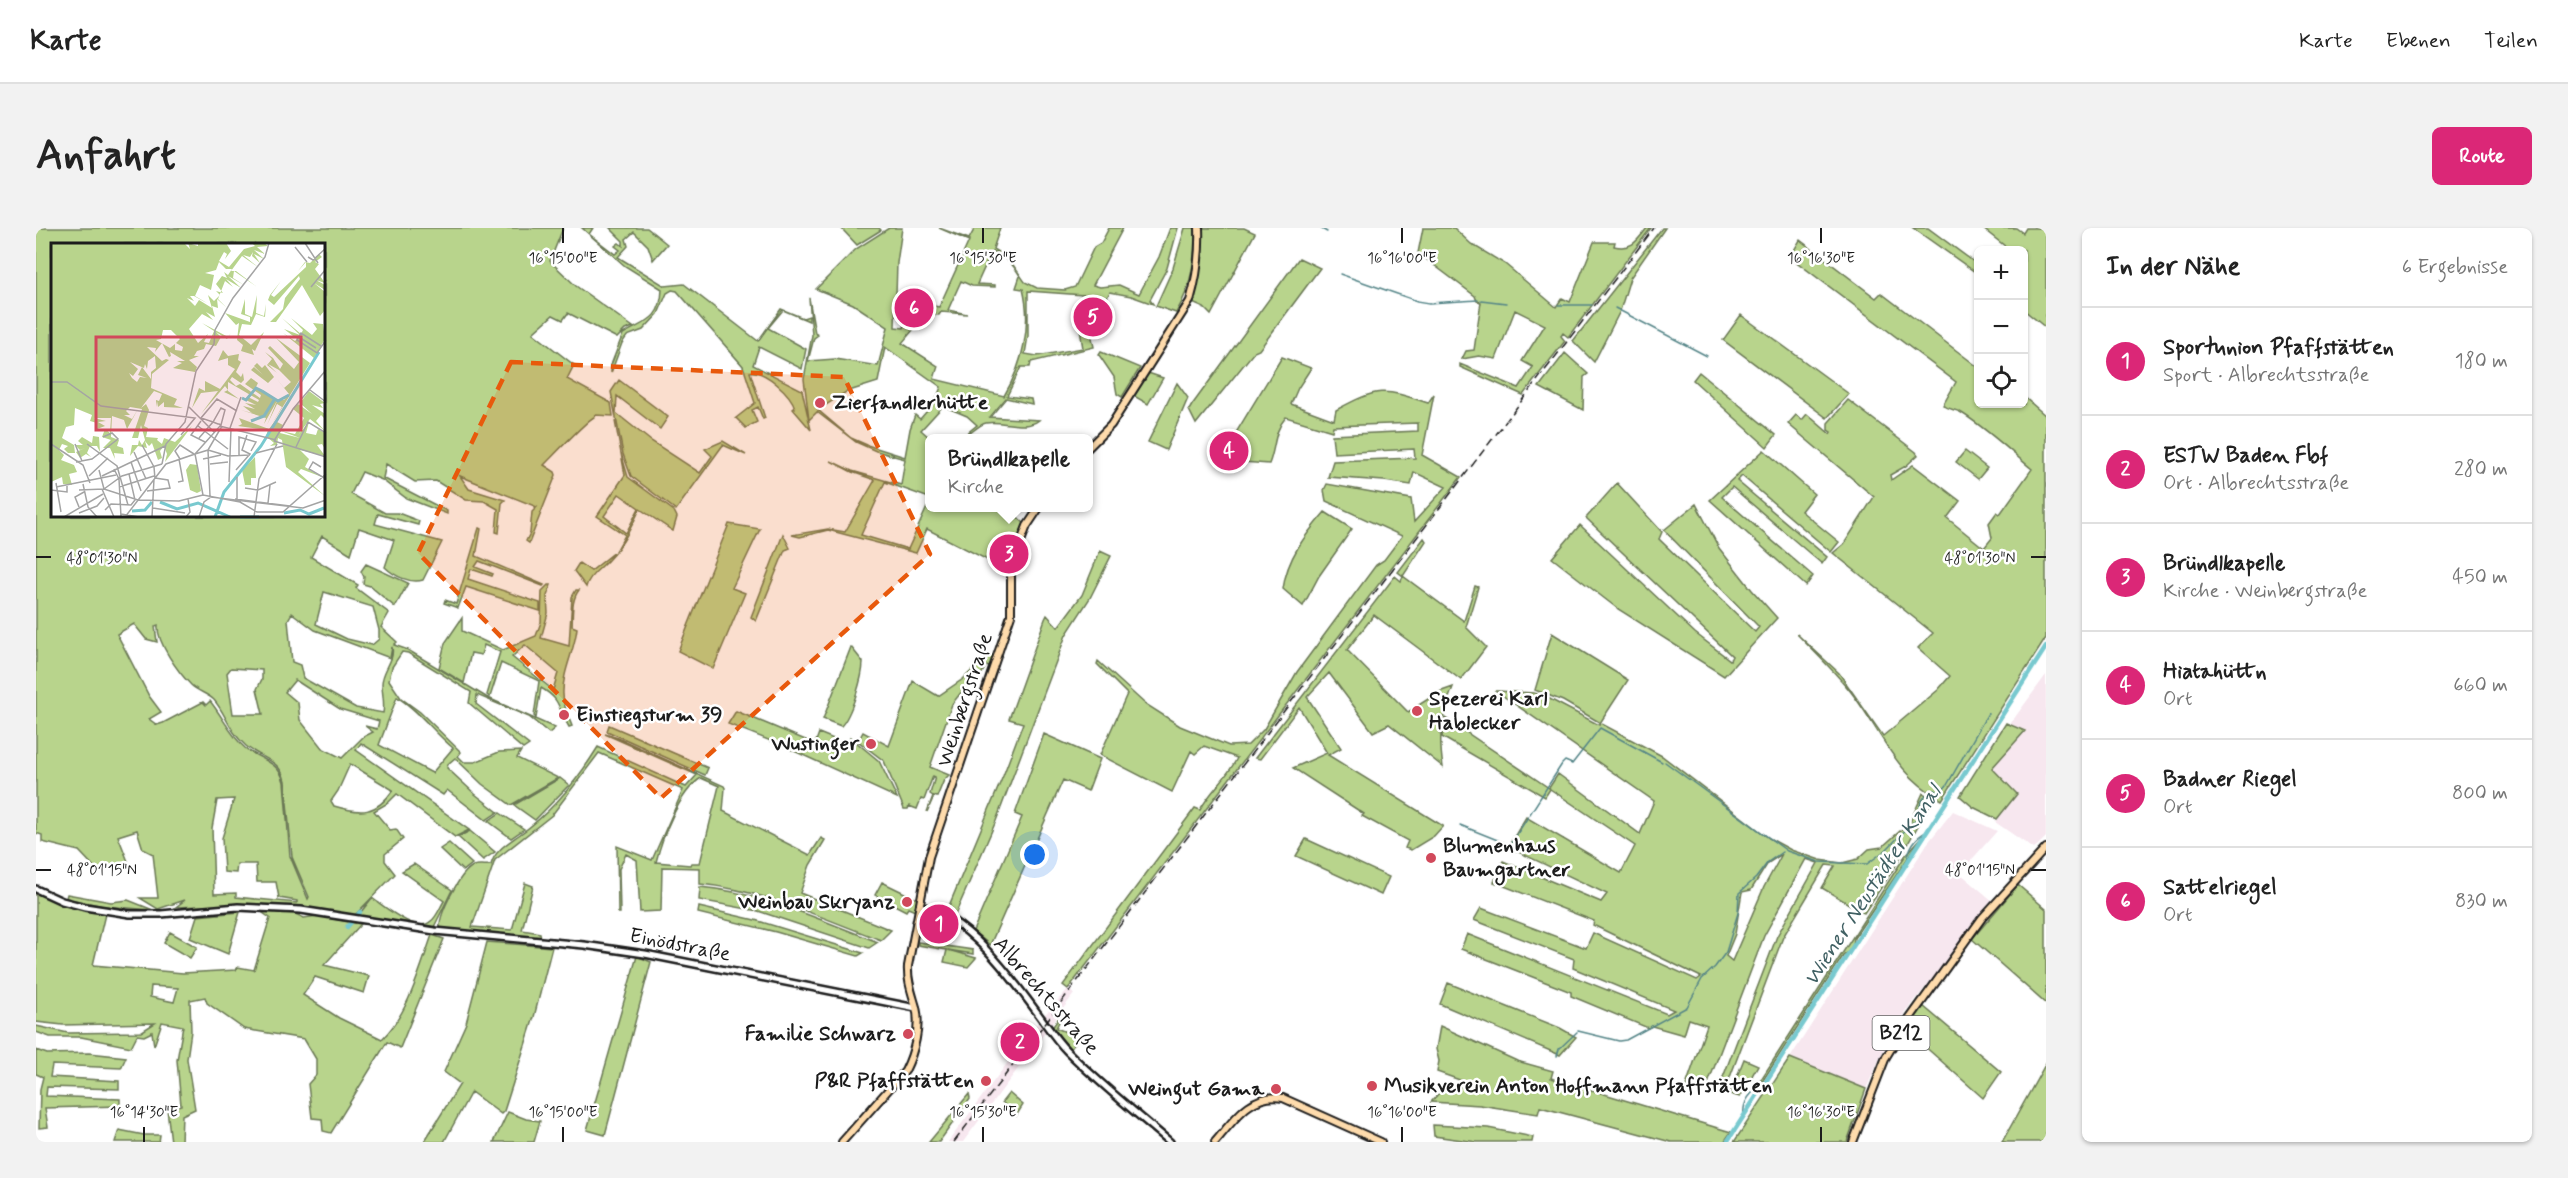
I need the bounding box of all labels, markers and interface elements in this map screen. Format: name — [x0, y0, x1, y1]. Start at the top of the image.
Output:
text: Karte — [30, 23, 102, 60]
text: Karte — [2299, 27, 2353, 55]
text: Ebenen — [2386, 27, 2451, 55]
text: Teilen — [2484, 27, 2538, 55]
button: Route — [2432, 127, 2532, 185]
text: Anfahrt — [36, 129, 176, 184]
inset map — [51, 243, 326, 518]
map controls — [1974, 246, 2028, 408]
button: + — [1974, 246, 2028, 300]
text: 16°15'00"E — [528, 249, 598, 269]
text: 16°15'30"E — [949, 249, 1017, 269]
text: 16°16'00"E — [1367, 249, 1437, 269]
text: 16°16'30"E — [1787, 249, 1855, 269]
text: In der Nähe — [2106, 250, 2240, 284]
text: 6 Ergebnisse — [2402, 254, 2508, 281]
pin: 6 — [894, 286, 934, 331]
pin: 5 — [1074, 294, 1112, 340]
button: − — [1974, 300, 2028, 354]
text: Sportunion Pfaffstätten — [2163, 334, 2394, 362]
text: 1 — [2121, 348, 2130, 375]
text: 180 m — [2455, 348, 2508, 375]
button: locate — [1974, 354, 2028, 408]
text: Sport · Albrechtsstraße — [2163, 362, 2369, 389]
place label: Zierfandlerhütte — [832, 389, 989, 417]
marker: Zierfandlerhütte — [813, 396, 827, 410]
pin: 4 — [1210, 428, 1248, 474]
popup — [925, 434, 1093, 512]
text: ESTW Baden Fbf — [2163, 442, 2328, 470]
text: Bründlkapelle — [948, 446, 1070, 474]
text: 2 — [2121, 456, 2130, 483]
text: 280 m — [2454, 456, 2508, 483]
text: Ort · Albrechtsstraße — [2163, 470, 2349, 497]
text: Kirche — [948, 474, 1004, 501]
pin: 3 — [990, 532, 1028, 576]
text: 48°01'30"N — [67, 549, 137, 569]
text: 48°01'30"N — [1945, 549, 2015, 569]
text: Bründlkapelle — [2163, 550, 2285, 578]
text: 3 — [2121, 564, 2130, 591]
text: 450 m — [2452, 564, 2508, 591]
text: Kirche · Weinbergstraße — [2163, 578, 2367, 605]
street label: Weinbergstraße — [930, 630, 1002, 771]
text: Hiatahüttn — [2163, 658, 2267, 686]
text: 4 — [2120, 672, 2131, 699]
text: 660 m — [2453, 672, 2508, 699]
place label: Spezerei Karl Hablecker — [1429, 685, 1547, 737]
text: Ort — [2163, 686, 2192, 713]
place label: Einstiegsturm 39 — [576, 701, 723, 729]
marker: Spezerei Karl Hablecker — [1410, 704, 1424, 718]
marker: Einstiegsturm 39 — [557, 708, 571, 722]
place label: Wustinger — [771, 730, 860, 760]
marker: Wustinger — [864, 737, 878, 751]
text: Badner Riegel — [2163, 766, 2297, 794]
water label: Wiener Neustädter Kanal — [1798, 778, 1950, 992]
text: 5 — [2120, 780, 2132, 807]
text: 800 m — [2452, 780, 2508, 807]
text: Ort — [2163, 794, 2192, 821]
place label: Blumenhaus Baumgartner — [1443, 832, 1571, 886]
your location — [1020, 840, 1049, 869]
marker: Blumenhaus Baumgartner — [1424, 851, 1438, 865]
text: 48°01'15"N — [67, 861, 137, 881]
text: 48°01'15"N — [1945, 861, 2015, 881]
text: Sattelriegel — [2163, 874, 2277, 902]
place label: Weinbau Skryanz — [737, 888, 895, 916]
text: 6 — [2120, 888, 2131, 915]
text: 830 m — [2455, 888, 2508, 915]
marker: Weinbau Skryanz — [900, 895, 914, 909]
pin: 1 — [920, 902, 958, 946]
text: Ort — [2163, 902, 2192, 929]
street label: Einödstraße — [627, 921, 733, 969]
street label: Albrechtsstraße — [987, 931, 1105, 1061]
road number: B212 — [1872, 1016, 1930, 1050]
place label: Familie Schwarz — [745, 1020, 896, 1048]
pin: 2 — [1000, 1020, 1040, 1064]
marker: Familie Schwarz — [901, 1027, 915, 1041]
place label: P&R Pfaffstätten — [815, 1067, 974, 1095]
place label: Musikverein Anton Hoffmann Pfaffstätten — [1384, 1072, 1772, 1100]
marker: P&R Pfaffstätten — [979, 1074, 993, 1088]
place label: Weingut Gama — [1127, 1075, 1265, 1105]
marker: Musikverein Anton Hoffmann Pfaffstätten — [1365, 1079, 1379, 1093]
marker: Weingut Gama — [1269, 1082, 1283, 1096]
text: 16°14'30"E — [110, 1103, 179, 1123]
text: 16°15'00"E — [528, 1103, 598, 1123]
text: 16°15'30"E — [949, 1103, 1017, 1123]
text: 16°16'00"E — [1367, 1103, 1437, 1123]
text: 16°16'30"E — [1787, 1103, 1855, 1123]

